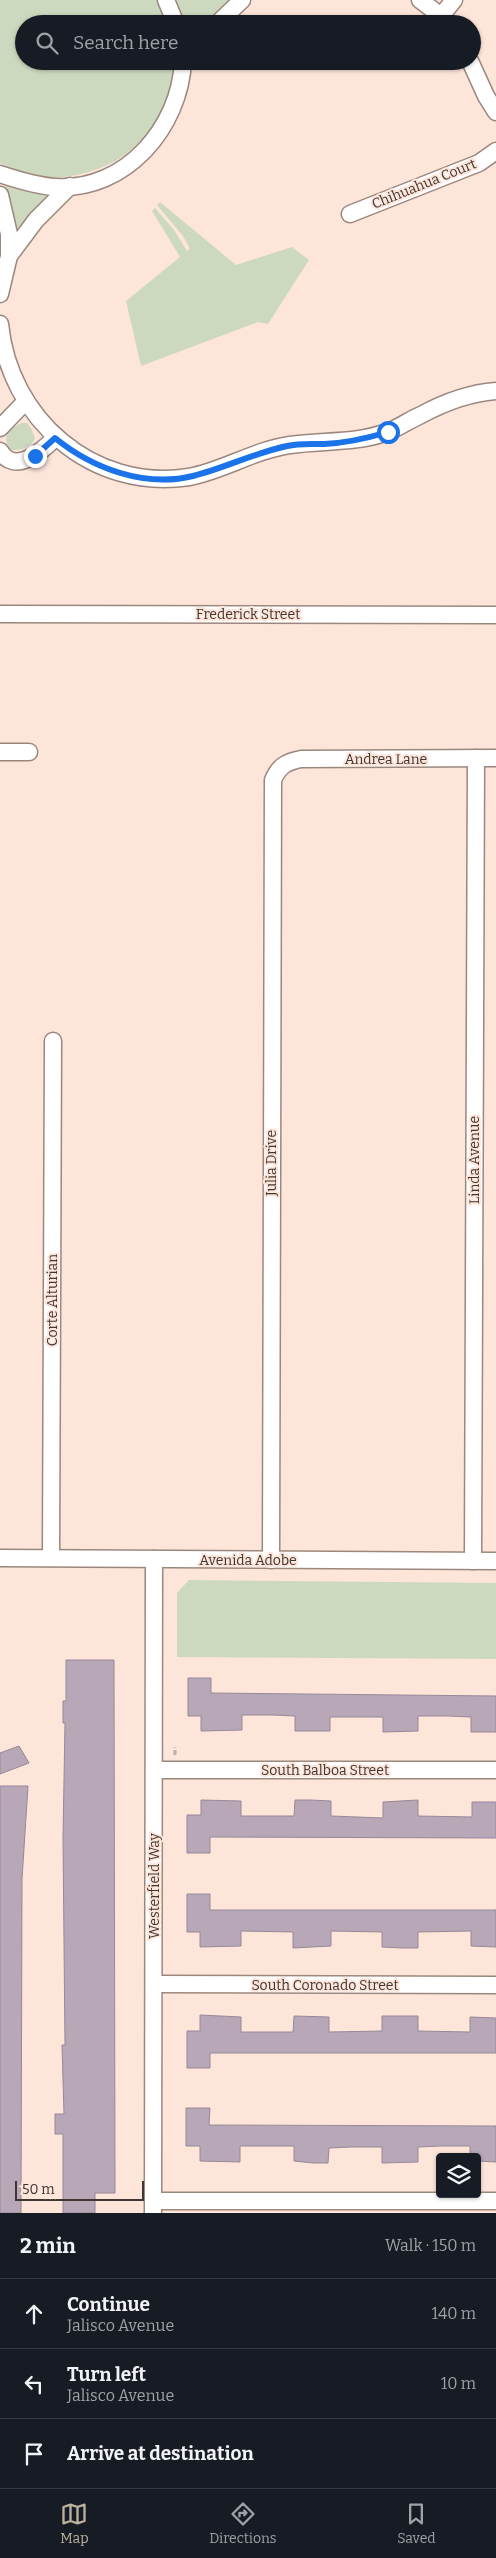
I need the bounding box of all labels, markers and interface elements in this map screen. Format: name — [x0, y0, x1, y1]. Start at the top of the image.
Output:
search box — [15, 15, 481, 70]
icon: search — [33, 29, 61, 57]
text: Search here — [73, 31, 178, 54]
street label: Chihuahua Court — [369, 155, 479, 213]
route start — [377, 421, 400, 444]
route end — [24, 445, 47, 468]
street label: Frederick Street — [196, 606, 300, 623]
street label: Andrea Lane — [345, 751, 427, 768]
street label: Linda Avenue — [466, 1116, 483, 1204]
street label: Julia Drive — [263, 1130, 280, 1197]
street label: Corte Alturian — [44, 1254, 61, 1346]
street label: Avenida Adobe — [199, 1552, 297, 1569]
street label: South Balboa Street — [261, 1762, 389, 1779]
street label: Westerfield Way — [146, 1832, 163, 1939]
street label: South Coronado Street — [251, 1977, 399, 1994]
map controls — [436, 2153, 481, 2198]
button: layers — [436, 2153, 481, 2198]
scale bar — [15, 2178, 144, 2201]
text: 50 m — [22, 2181, 55, 2198]
text: 2 min — [20, 2233, 76, 2259]
text: Walk · 150 m — [385, 2236, 476, 2255]
text: Continue — [67, 2293, 150, 2316]
icon: ahead — [20, 2300, 48, 2328]
text: 140 m — [431, 2304, 476, 2323]
text: Jalisco Avenue — [67, 2316, 174, 2335]
text: Turn left — [67, 2363, 146, 2386]
icon: left — [20, 2370, 48, 2398]
text: 10 m — [441, 2374, 476, 2393]
text: Jalisco Avenue — [67, 2386, 174, 2405]
icon: arrive — [20, 2440, 48, 2468]
text: Arrive at destination — [67, 2442, 254, 2465]
tab: Map — [60, 2500, 89, 2547]
tab: Directions — [209, 2500, 277, 2547]
tab: Saved — [397, 2500, 436, 2547]

